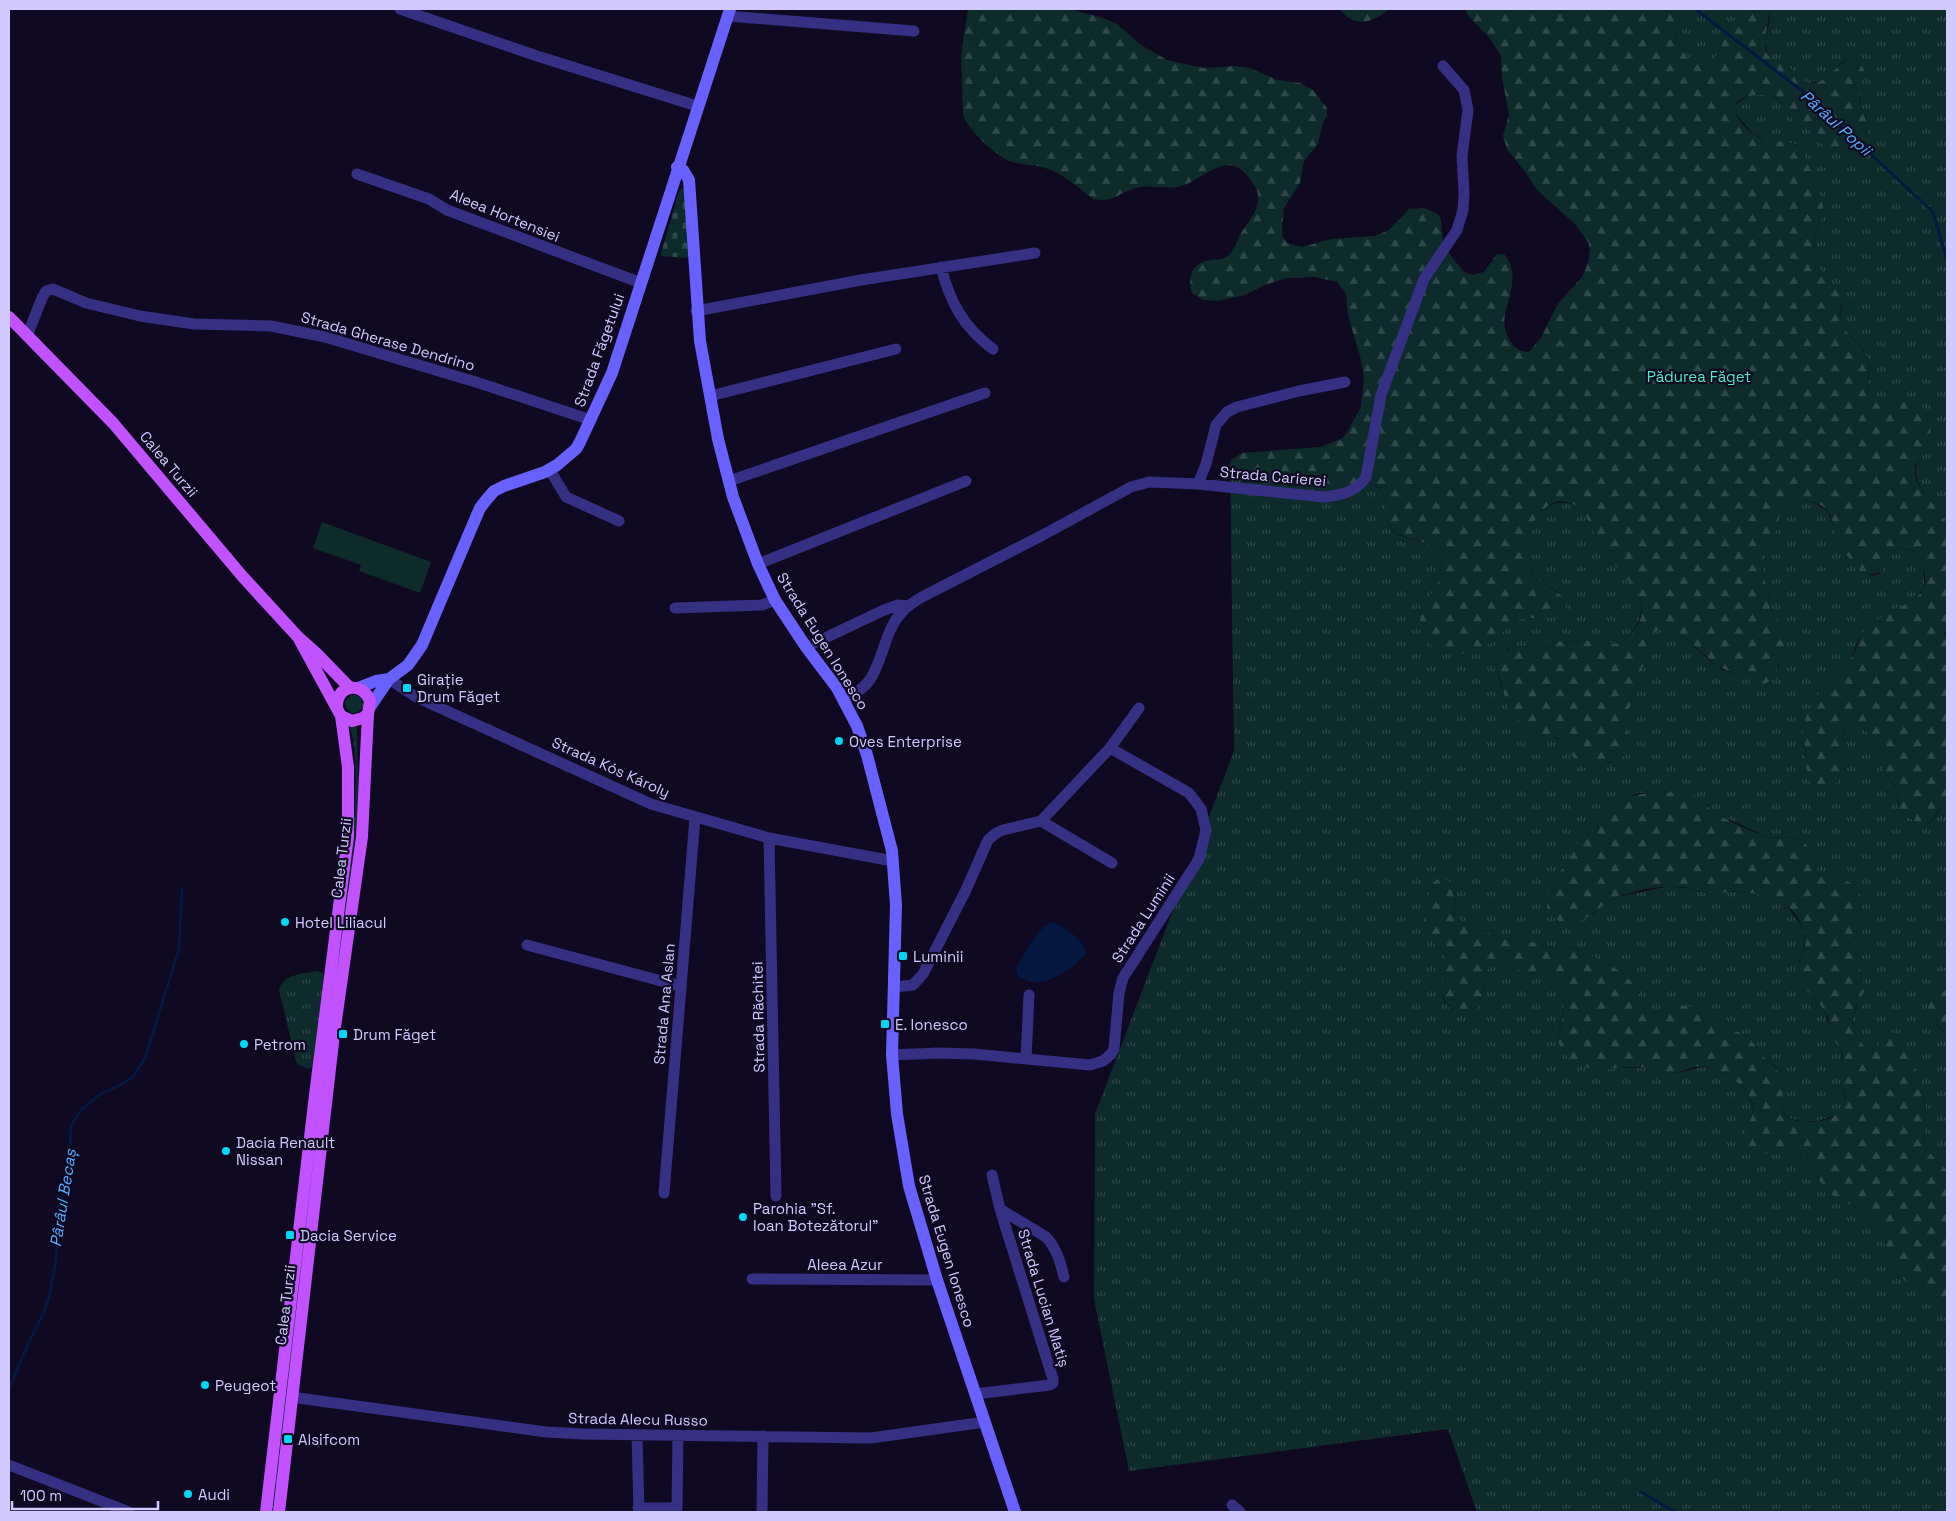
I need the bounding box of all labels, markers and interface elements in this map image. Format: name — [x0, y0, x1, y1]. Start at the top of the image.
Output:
water label: Pârâul Popii — [1796, 86, 1877, 162]
street label: Aleea Hortensiei — [447, 184, 563, 246]
street label: Strada Făgetului — [570, 291, 628, 409]
street label: Strada Gherase Dendrino — [299, 307, 477, 375]
park label: Pădurea Făget — [1647, 367, 1751, 386]
street label: Calea Turzii — [136, 427, 202, 501]
street label: Strada Carierei — [1219, 462, 1327, 490]
street label: Strada Eugen Ionesco — [773, 569, 873, 713]
place label: Girație Drum Făget — [417, 670, 500, 706]
marker: Girație Drum Făget — [401, 682, 413, 694]
street label: Strada Kós Károly — [549, 732, 673, 802]
place label: Oves Enterprise — [849, 732, 962, 751]
marker: Oves Enterprise — [833, 735, 845, 747]
street label: Calea Turzii — [327, 817, 355, 899]
street label: Strada Luminii — [1107, 870, 1179, 966]
place label: Hotel Liliacul — [295, 913, 386, 932]
marker: Hotel Liliacul — [279, 916, 291, 928]
street label: Strada Ana Aslan — [649, 943, 679, 1065]
place label: Luminii — [913, 947, 963, 966]
marker: Luminii — [897, 950, 909, 962]
street label: Strada Răchitei — [748, 961, 768, 1073]
place label: E. Ionesco — [895, 1015, 968, 1034]
marker: E. Ionesco — [879, 1018, 891, 1030]
place label: Drum Făget — [353, 1025, 436, 1044]
marker: Drum Făget — [337, 1028, 349, 1040]
place label: Petrom — [254, 1035, 306, 1054]
marker: Petrom — [238, 1038, 250, 1050]
place label: Dacia Renault Nissan — [236, 1133, 335, 1169]
marker: Dacia Renault Nissan — [220, 1145, 232, 1157]
water label: Pârâul Becaș — [45, 1147, 81, 1248]
street label: Strada Eugen Ionesco — [915, 1172, 979, 1330]
place label: Parohia "Sf. Ioan Botezătorul" — [753, 1199, 878, 1235]
marker: Parohia "Sf. Ioan Botezătorul" — [737, 1211, 749, 1223]
place label: Dacia Service — [300, 1226, 397, 1245]
street label: Strada Lucian Matiș — [1014, 1227, 1074, 1369]
marker: Dacia Service — [284, 1229, 296, 1241]
street label: Aleea Azur — [807, 1255, 883, 1274]
street label: Calea Turzii — [271, 1264, 299, 1346]
place label: Peugeot — [215, 1376, 276, 1395]
marker: Peugeot — [199, 1379, 211, 1391]
street label: Strada Alecu Russo — [568, 1408, 708, 1430]
place label: Alsifcom — [298, 1430, 360, 1449]
marker: Alsifcom — [282, 1433, 294, 1445]
scale bar — [12, 1478, 159, 1510]
place label: Audi — [198, 1485, 230, 1504]
text: 100 m — [20, 1486, 62, 1505]
marker: Audi — [182, 1488, 194, 1500]

